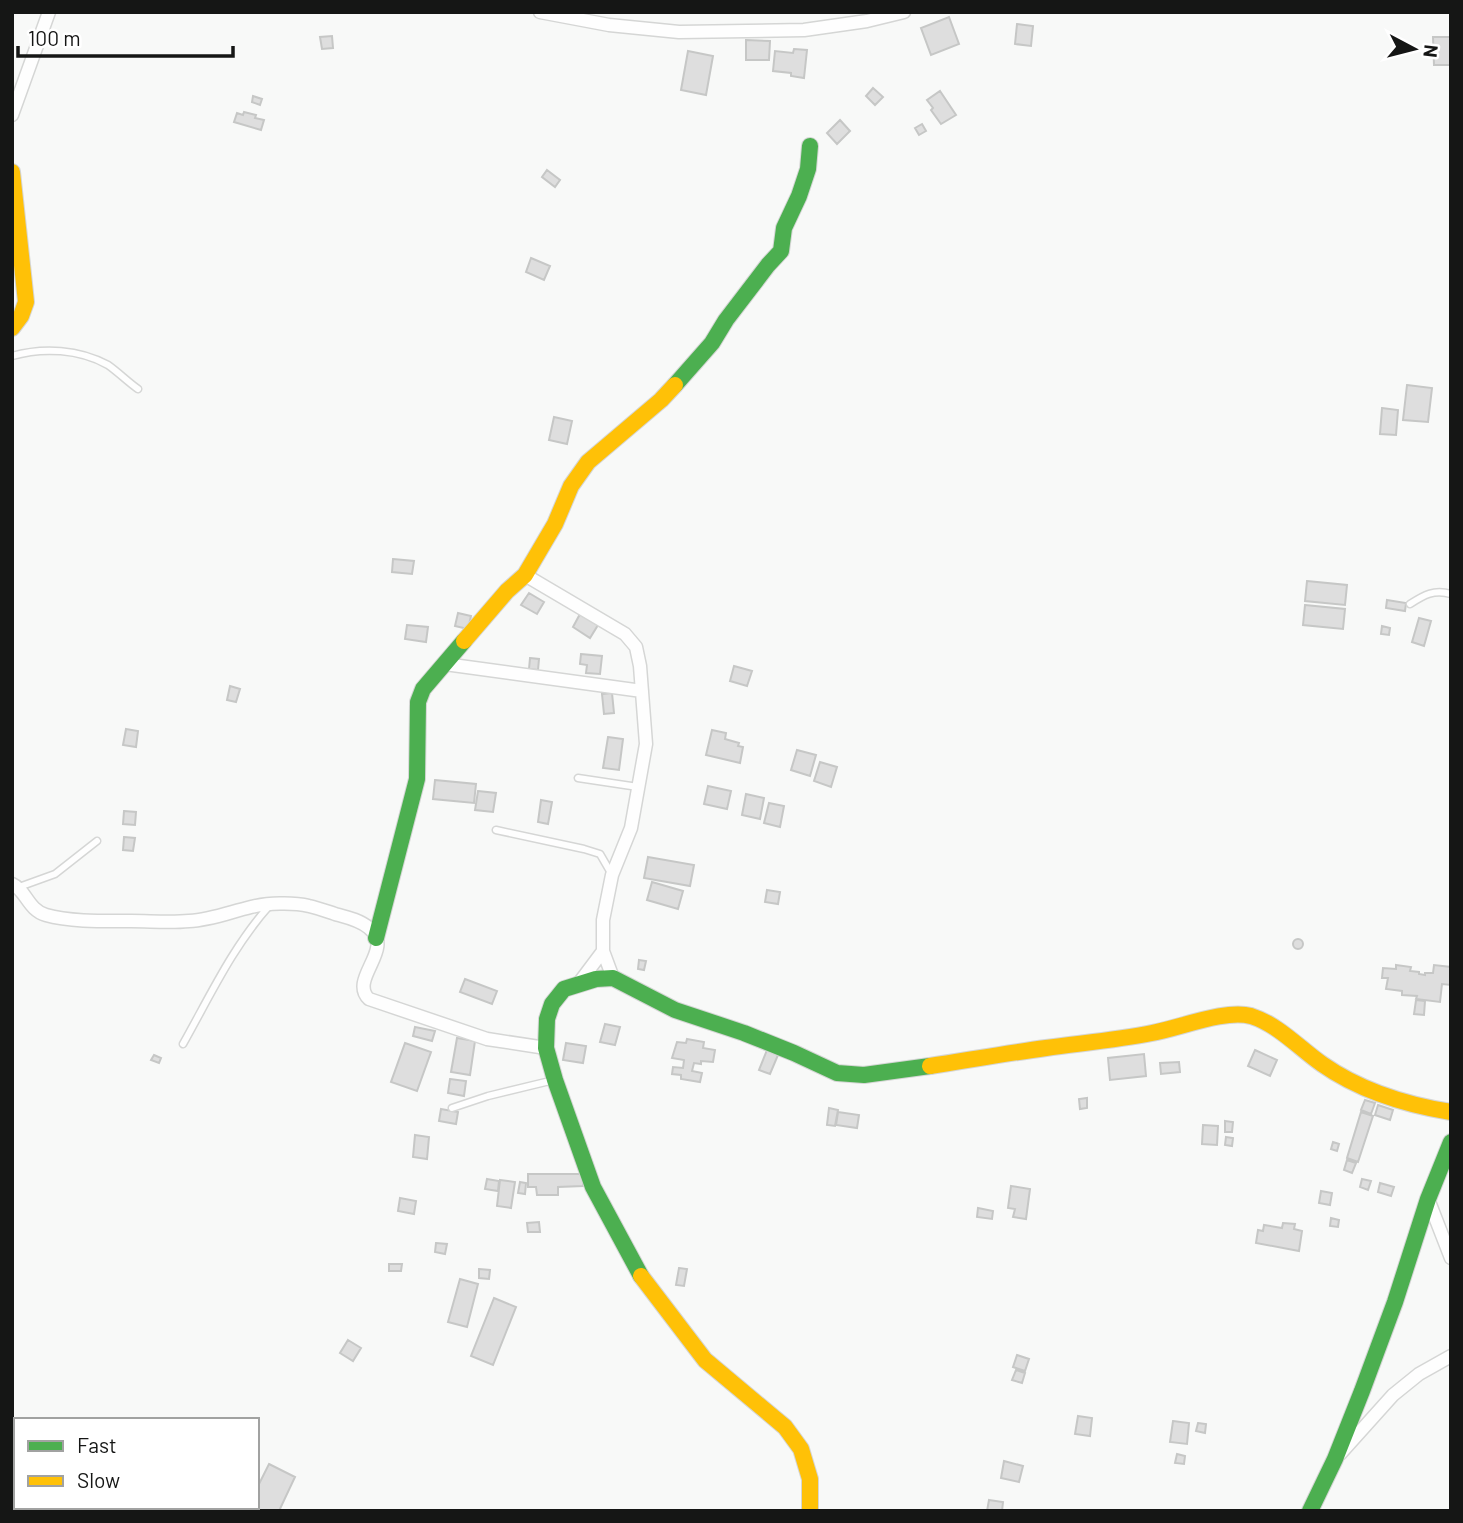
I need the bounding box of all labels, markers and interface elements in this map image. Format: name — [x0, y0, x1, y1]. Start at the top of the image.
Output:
scale bar — [18, 14, 233, 58]
north arrow — [1379, 14, 1449, 84]
text: 100 m — [28, 25, 81, 50]
text: N — [1419, 43, 1444, 59]
legend — [14, 1418, 259, 1509]
text: Fast — [77, 1432, 117, 1457]
text: Slow — [77, 1467, 120, 1492]

